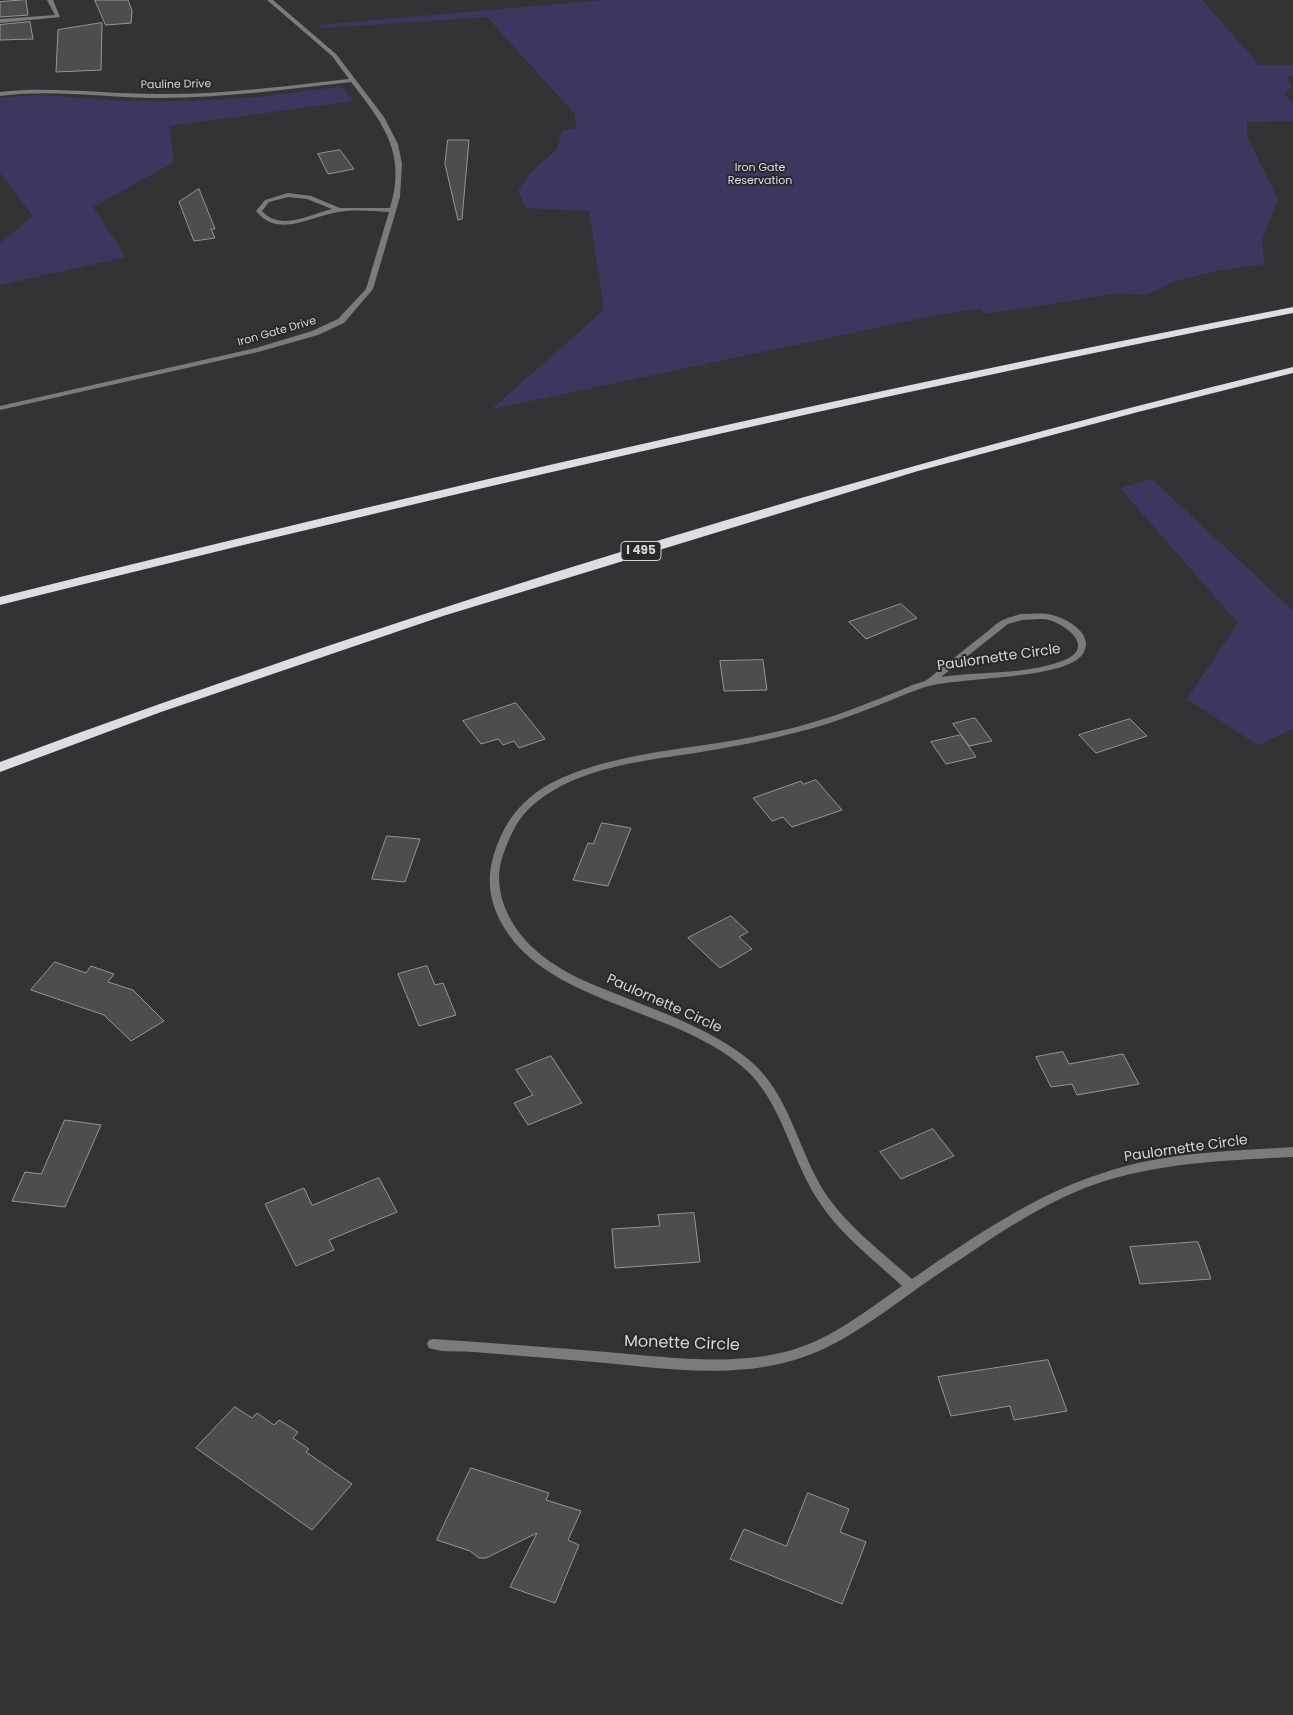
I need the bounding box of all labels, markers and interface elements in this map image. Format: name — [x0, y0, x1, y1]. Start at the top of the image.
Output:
street label: Pauline Drive — [141, 78, 211, 92]
park label: Iron Gate Reservation — [728, 161, 792, 187]
street label: Iron Gate Drive — [236, 314, 318, 350]
road number: I 495 — [621, 542, 661, 560]
street label: Paulornette Circle — [936, 641, 1062, 675]
street label: Paulornette Circle — [604, 971, 724, 1037]
street label: Paulornette Circle — [1123, 1132, 1249, 1166]
street label: Monette Circle — [624, 1332, 740, 1356]

